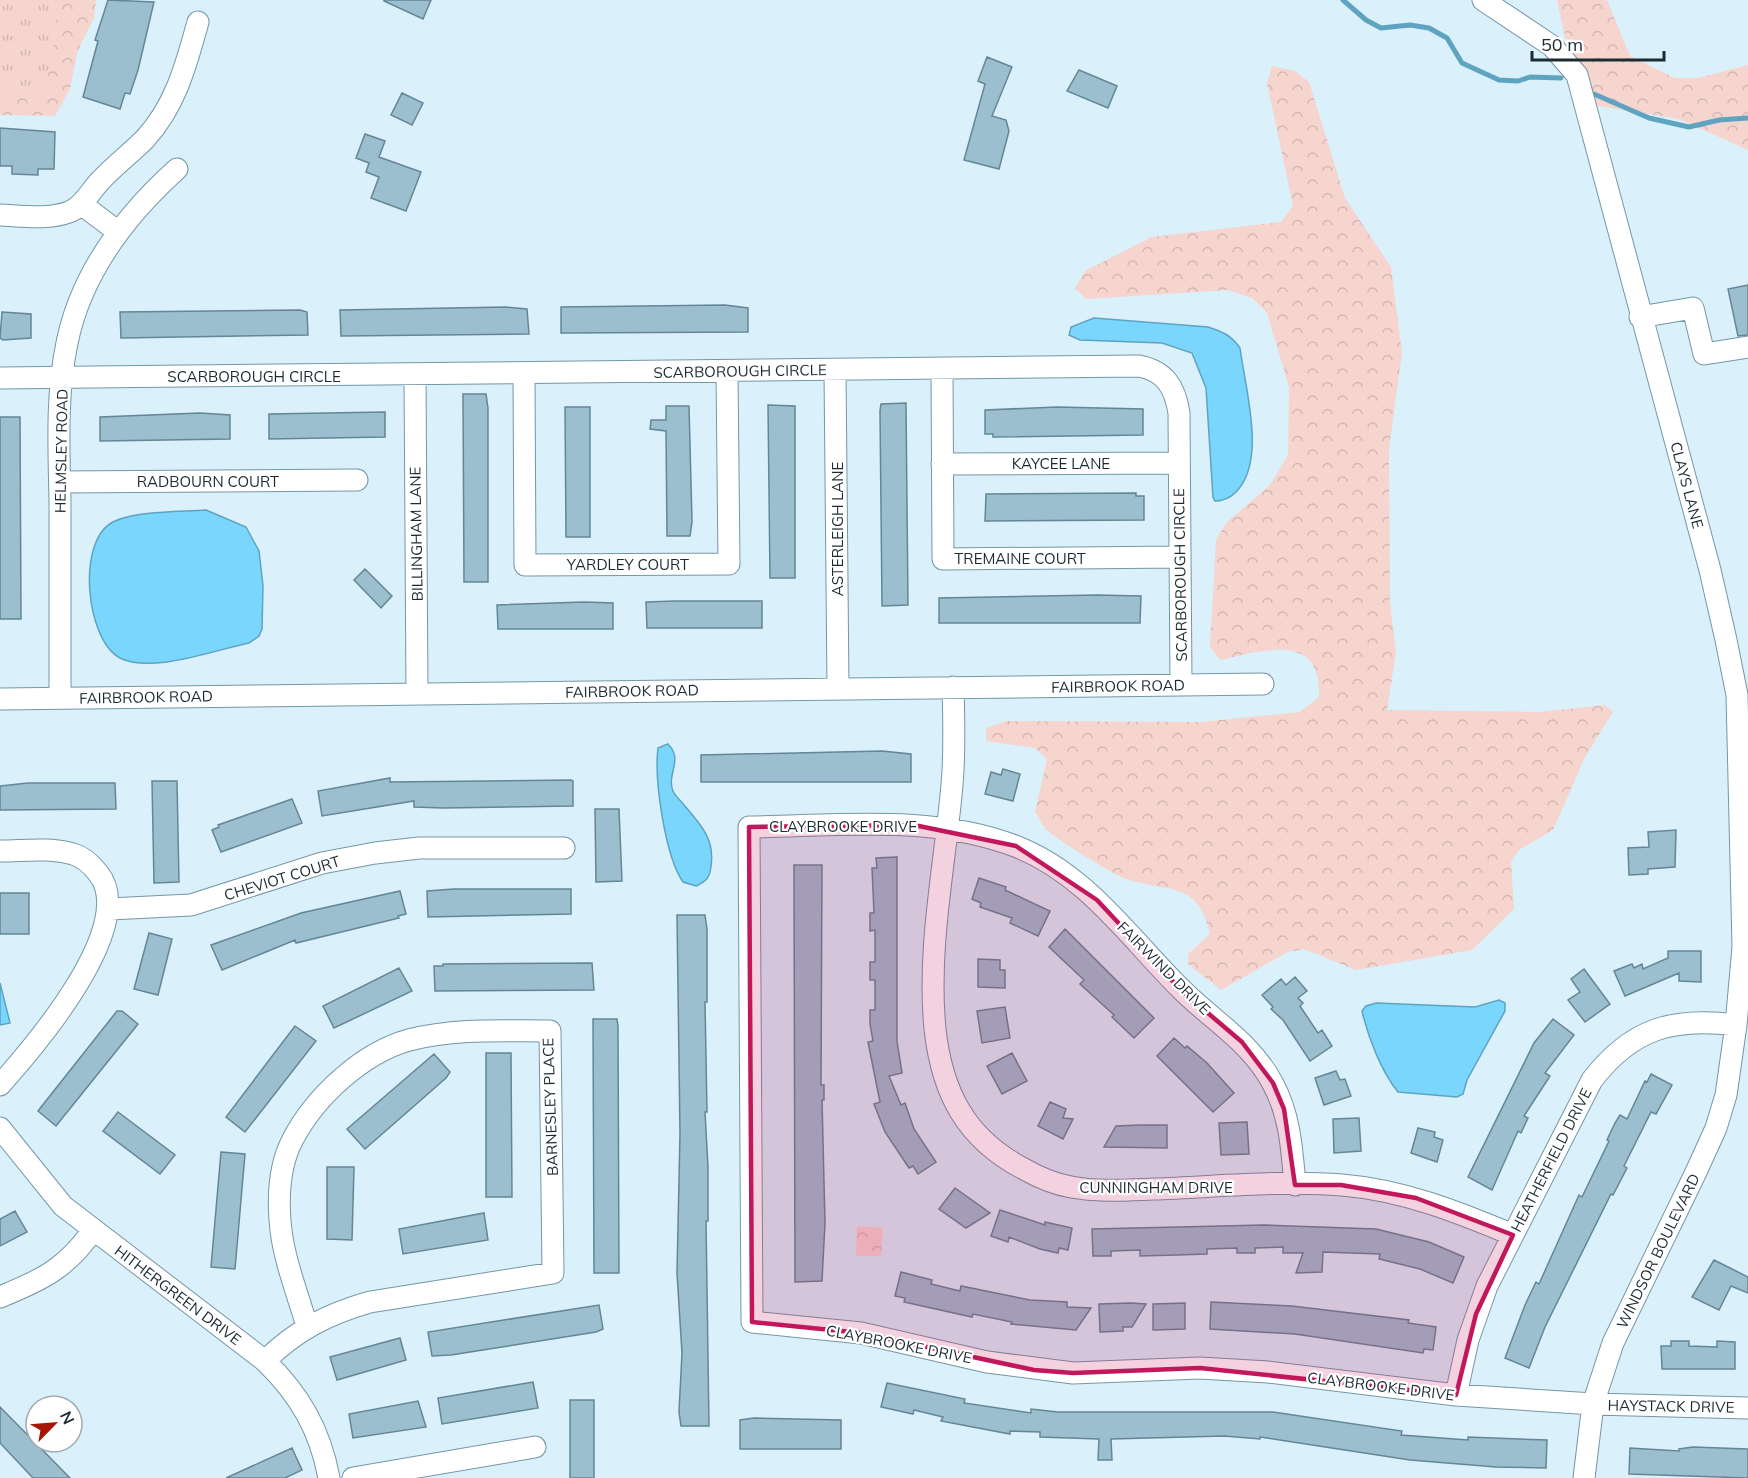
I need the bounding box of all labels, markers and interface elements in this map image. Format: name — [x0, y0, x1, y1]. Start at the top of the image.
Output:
scale bar — [1532, 24, 1664, 62]
text: 50 m — [1541, 33, 1583, 56]
street label: SCARBOROUGH CIRCLE — [653, 360, 827, 382]
street label: SCARBOROUGH CIRCLE — [167, 367, 341, 386]
street label: HELMSLEY ROAD — [50, 389, 72, 513]
street label: CLAYS LANE — [1666, 440, 1708, 531]
street label: KAYCEE LANE — [1012, 454, 1110, 473]
street label: ASTERLEIGH LANE — [828, 462, 847, 596]
street label: BILLINGHAM LANE — [405, 466, 427, 602]
street label: RADBOURN COURT — [137, 472, 279, 491]
street label: SCARBOROUGH CIRCLE — [1169, 488, 1191, 662]
street label: TREMAINE COURT — [954, 549, 1086, 568]
street label: YARDLEY COURT — [566, 555, 689, 574]
street label: FAIRBROOK ROAD — [1051, 675, 1185, 697]
street label: FAIRBROOK ROAD — [565, 680, 699, 702]
street label: FAIRBROOK ROAD — [79, 686, 213, 708]
street label: CLAYBROOKE DRIVE — [769, 817, 917, 836]
street label: CHEVIOT COURT — [222, 851, 342, 905]
street label: FAIRWIND DRIVE — [1113, 917, 1215, 1019]
street label: BARNESLEY PLACE — [538, 1037, 562, 1176]
street label: HEATHERFIELD DRIVE — [1506, 1085, 1596, 1235]
street label: WINDSOR BOULEVARD — [1612, 1170, 1704, 1332]
street label: CUNNINGHAM DRIVE — [1079, 1178, 1233, 1197]
street label: HITHERGREEN DRIVE — [111, 1241, 245, 1349]
street label: CLAYBROOKE DRIVE — [824, 1321, 974, 1367]
street label: CLAYBROOKE DRIVE — [1306, 1368, 1456, 1404]
north arrow — [24, 1394, 84, 1454]
street label: HAYSTACK DRIVE — [1608, 1395, 1735, 1417]
text: N — [56, 1408, 79, 1427]

